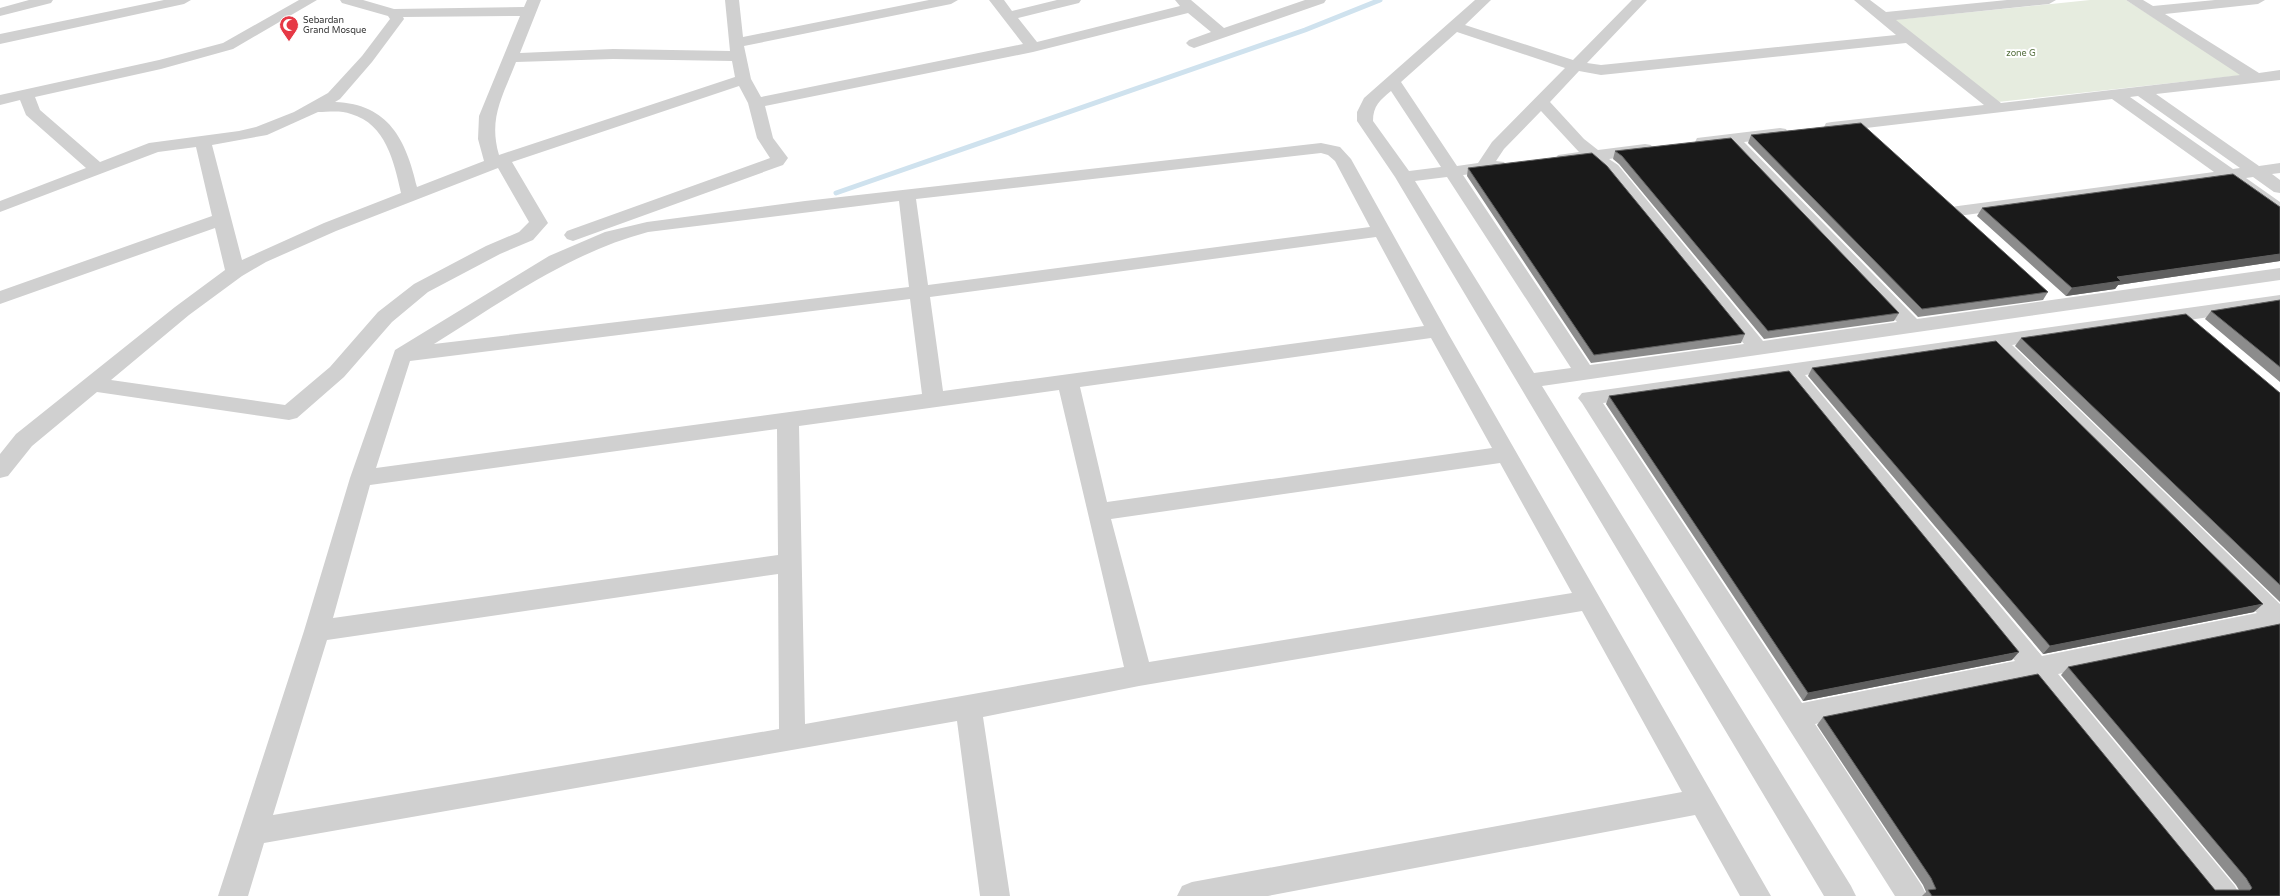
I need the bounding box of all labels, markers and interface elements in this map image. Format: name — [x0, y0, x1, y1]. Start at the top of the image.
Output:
mosque icon: Sebardan Grand Mosque — [278, 14, 300, 42]
place label: Sebardan Grand Mosque — [303, 15, 366, 36]
park label: zone G — [2006, 48, 2036, 59]

